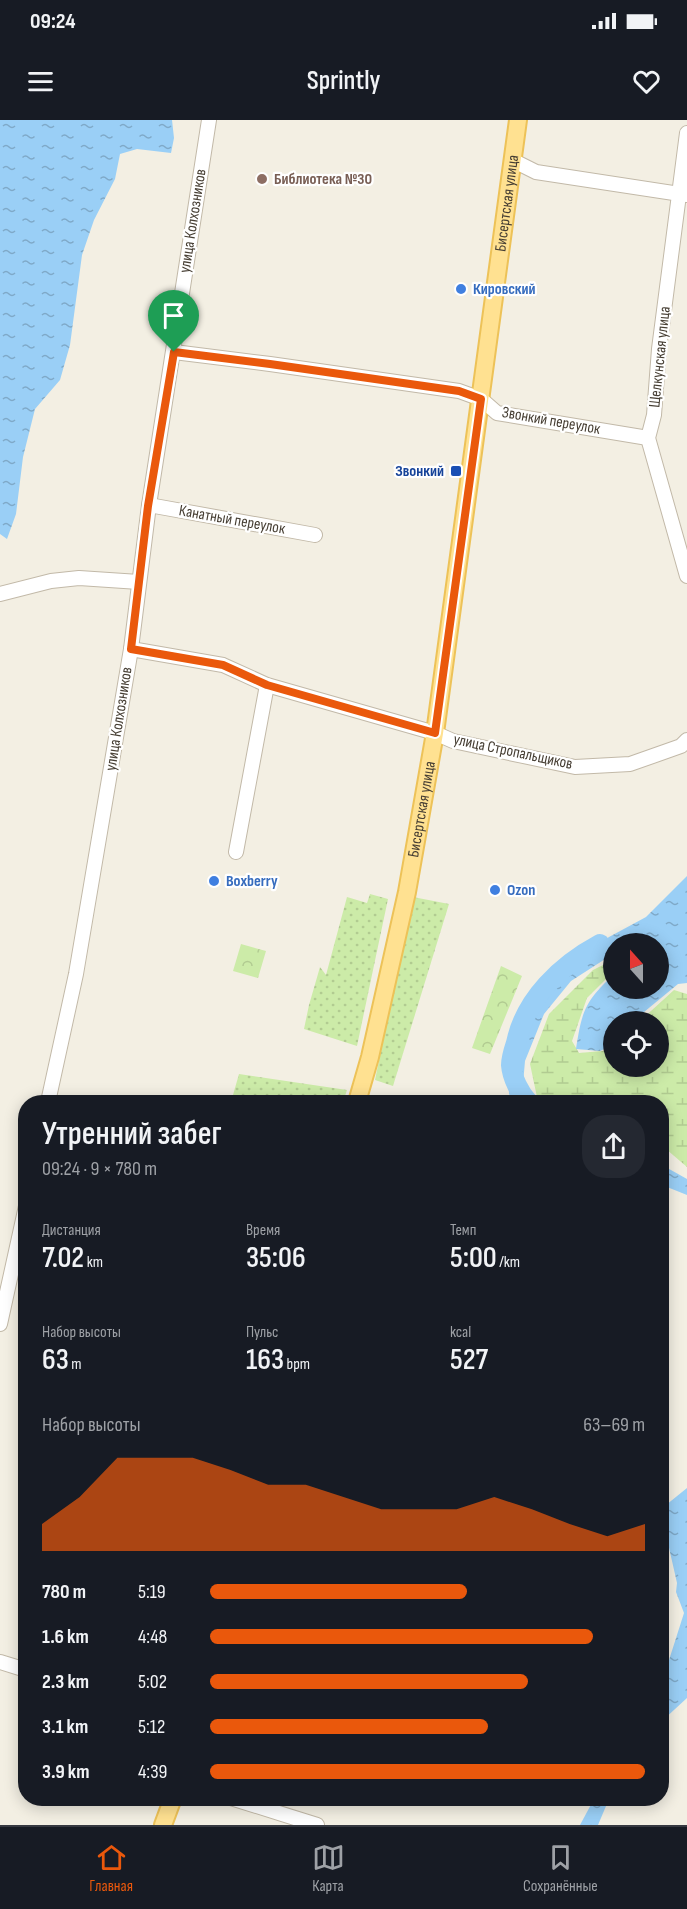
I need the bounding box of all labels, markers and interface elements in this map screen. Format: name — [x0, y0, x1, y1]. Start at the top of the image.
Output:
text: 09:24 — [30, 8, 76, 35]
icon: menu — [24, 65, 57, 98]
text: Sprintly — [307, 65, 380, 97]
icon: heart — [630, 65, 663, 98]
street label: Бисертская улица — [491, 154, 523, 253]
street label: улица Колхозников — [175, 168, 211, 274]
place label: Библиотека №30 — [274, 170, 372, 189]
marker: Библиотека №30 — [255, 172, 269, 186]
place label: Кировский — [473, 280, 536, 299]
marker: Кировский — [454, 282, 468, 296]
pin — [148, 290, 199, 352]
icon: arrive — [157, 299, 190, 332]
street label: Щелкунская улица — [645, 305, 675, 409]
street label: Звонкий переулок — [500, 403, 603, 439]
place label: Звонкий — [395, 462, 444, 481]
marker: Звонкий — [449, 464, 463, 478]
street label: Канатный переулок — [177, 501, 287, 539]
street label: улица Колхозников — [101, 666, 137, 772]
street label: улица Стропальщиков — [452, 730, 574, 774]
street label: Бисертская улица — [404, 760, 439, 859]
place label: Boxberry — [226, 872, 278, 891]
marker: Boxberry — [207, 874, 221, 888]
place label: Ozon — [507, 881, 535, 900]
marker: Ozon — [488, 883, 502, 897]
north arrow — [603, 933, 669, 999]
map controls — [603, 933, 669, 1077]
button: locate — [603, 1011, 669, 1077]
text: Утренний забег — [42, 1114, 222, 1154]
button: share — [582, 1115, 645, 1178]
text: 09:24 · 9 × 780 m — [42, 1157, 157, 1181]
text: Дистанция — [42, 1221, 101, 1240]
text: Время — [246, 1221, 280, 1240]
text: Темп — [450, 1221, 476, 1240]
text: 7.02 — [42, 1240, 84, 1276]
text: 35:06 — [246, 1240, 306, 1276]
text: 5:00 — [450, 1240, 497, 1276]
text: km — [84, 1253, 103, 1272]
text: /km — [497, 1253, 520, 1272]
text: Набор высоты — [42, 1323, 121, 1342]
text: Пульс — [246, 1323, 279, 1342]
text: kcal — [450, 1323, 471, 1342]
text: 63 — [42, 1342, 69, 1378]
text: 163 — [246, 1342, 284, 1378]
text: 527 — [450, 1342, 488, 1378]
text: m — [69, 1355, 82, 1374]
text: bpm — [284, 1355, 310, 1374]
text: Набор высоты — [42, 1413, 141, 1437]
text: 63–69 m — [583, 1413, 645, 1437]
text: 780 m — [42, 1580, 86, 1604]
text: 5:19 — [138, 1580, 166, 1604]
text: 1.6 km — [42, 1625, 89, 1649]
text: 4:48 — [138, 1625, 167, 1649]
text: 2.3 km — [42, 1670, 89, 1694]
text: 5:02 — [138, 1670, 167, 1694]
text: 3.1 km — [42, 1715, 88, 1739]
text: 5:12 — [138, 1715, 165, 1739]
text: 3.9 km — [42, 1760, 90, 1784]
text: 4:39 — [138, 1760, 167, 1784]
tab: Главная — [89, 1841, 133, 1896]
tab: Карта — [312, 1841, 345, 1896]
tab: Сохранённые — [523, 1841, 598, 1896]

